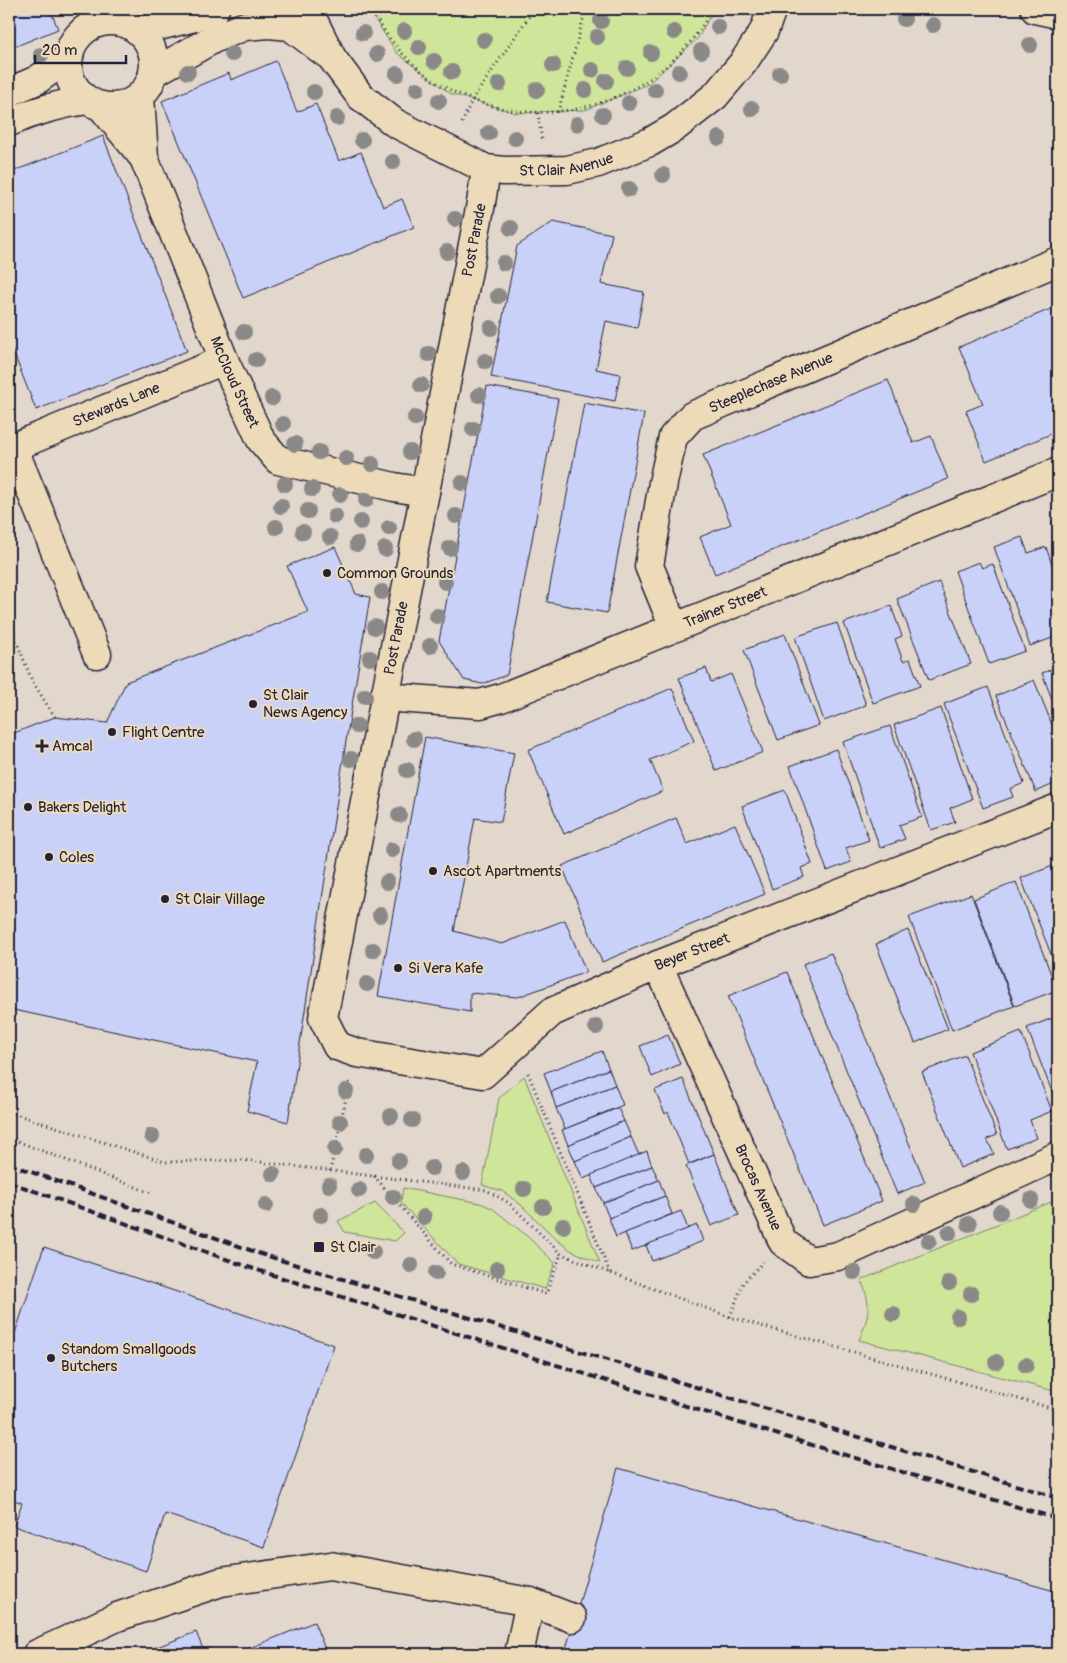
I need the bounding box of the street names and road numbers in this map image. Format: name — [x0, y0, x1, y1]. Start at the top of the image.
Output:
street label: St Clair Avenue — [519, 149, 617, 181]
street label: Post Parade — [458, 201, 491, 278]
street label: McCloud Street — [206, 334, 264, 432]
street label: Steeplechase Avenue — [706, 348, 836, 418]
street label: Stewards Lane — [70, 378, 163, 432]
street label: Trainer Street — [681, 582, 771, 633]
street label: Post Parade — [380, 599, 413, 676]
street label: Beyer Street — [652, 929, 733, 975]
street label: Brocas Avenue — [730, 1142, 786, 1234]

